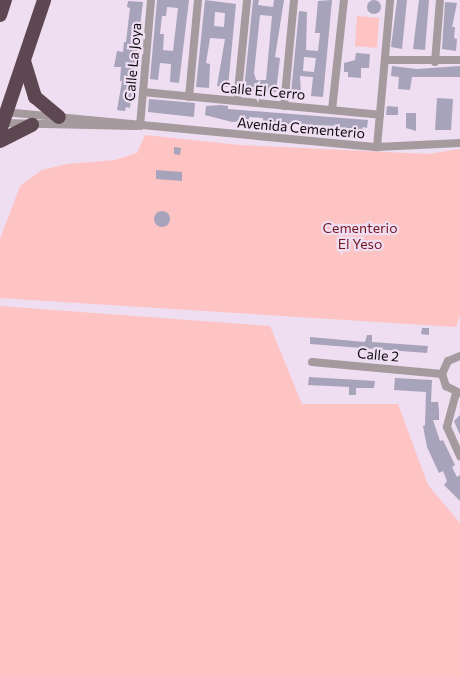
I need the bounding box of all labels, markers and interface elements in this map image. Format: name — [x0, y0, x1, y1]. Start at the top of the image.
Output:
street label: Calle La Joya — [121, 22, 145, 102]
street label: Calle El Cerro — [220, 79, 306, 103]
street label: Avenida Cementerio — [236, 114, 366, 142]
park label: Cementerio El Yeso — [322, 220, 398, 252]
street label: Calle 2 — [356, 345, 400, 365]

